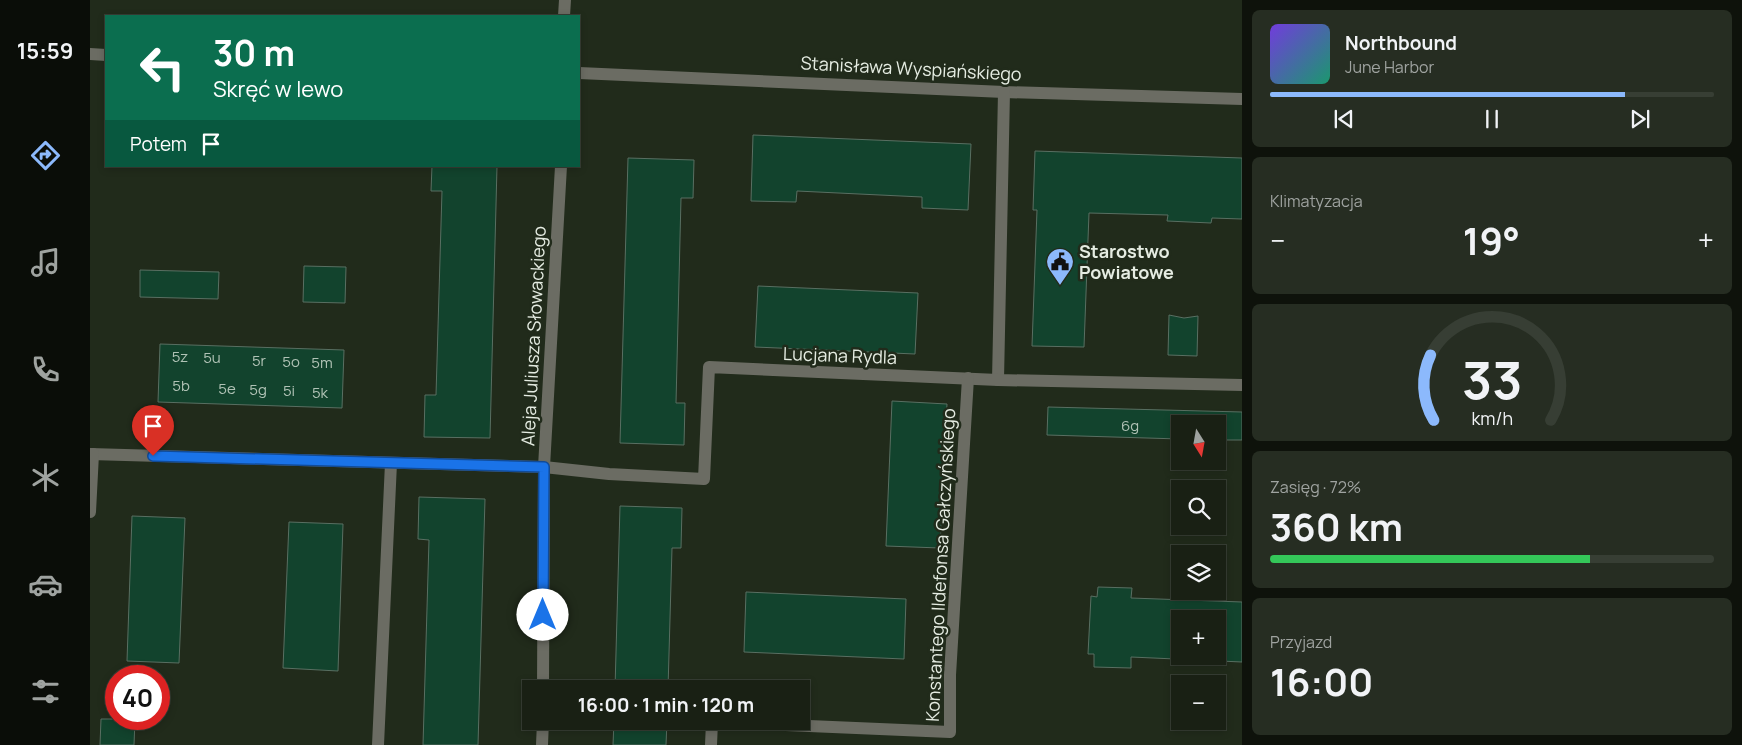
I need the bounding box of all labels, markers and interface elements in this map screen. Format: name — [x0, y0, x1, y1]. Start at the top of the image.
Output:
text: 30 m — [213, 29, 295, 77]
text: Northbound — [1345, 30, 1457, 56]
icon: left — [130, 35, 195, 100]
text: 15:59 — [17, 36, 73, 66]
street label: Stanisława Wyspiańskiego — [800, 50, 1022, 86]
text: June Harbor — [1345, 56, 1434, 78]
text: Skręć w lewo — [213, 74, 343, 104]
icon: previous — [1330, 105, 1358, 133]
icon: pause — [1478, 105, 1506, 133]
icon: next — [1626, 105, 1654, 133]
icon: arrive — [197, 130, 225, 158]
text: Potem — [130, 131, 187, 157]
icon: directions — [28, 138, 63, 173]
text: Klimatyzacja — [1270, 190, 1363, 212]
text: 19° — [1463, 214, 1520, 266]
text: − — [1270, 221, 1285, 259]
text: + — [1698, 221, 1714, 259]
street label: Aleja Juliusza Słowackiego — [515, 225, 551, 447]
place label: Starostwo Powiatowe — [1079, 239, 1174, 284]
icon: music — [28, 245, 63, 280]
public building icon: Starostwo Powiatowe — [1045, 247, 1075, 286]
street label: Lucjana Rydla — [783, 341, 897, 369]
text: 33 — [1462, 344, 1522, 415]
house number: 5z — [172, 346, 188, 367]
house number: 5u — [203, 347, 221, 368]
house number: 5r — [252, 350, 267, 371]
house number: 5o — [282, 351, 300, 372]
icon: phone — [28, 352, 63, 387]
house number: 5m — [311, 352, 333, 373]
house number: 5b — [172, 375, 190, 396]
house number: 5e — [218, 378, 236, 399]
house number: 5g — [249, 379, 267, 400]
house number: 5i — [283, 380, 295, 401]
house number: 5k — [312, 382, 329, 403]
pin — [132, 405, 174, 456]
text: km/h — [1471, 406, 1513, 430]
street label: Konstantego Ildefonsa Gałczyńskiego — [920, 408, 960, 722]
icon: arrive — [139, 412, 167, 440]
house number: 6g — [1121, 415, 1139, 436]
north arrow — [1171, 415, 1226, 470]
map controls — [1171, 415, 1226, 730]
icon: climate — [28, 460, 63, 495]
text: Zasięg · 72% — [1270, 476, 1361, 498]
button: search — [1171, 480, 1226, 535]
text: 360 km — [1270, 500, 1403, 552]
button: layers — [1171, 545, 1226, 600]
icon: car — [28, 567, 63, 602]
position arrow — [516, 588, 568, 640]
button: + — [1171, 610, 1226, 665]
text: Przyjazd — [1270, 631, 1332, 653]
text: 16:00 — [1270, 655, 1373, 707]
speed limit sign: 40 — [105, 665, 170, 730]
icon: filters — [28, 674, 63, 709]
button: − — [1171, 675, 1226, 730]
text: 16:00 · 1 min · 120 m — [578, 692, 754, 718]

